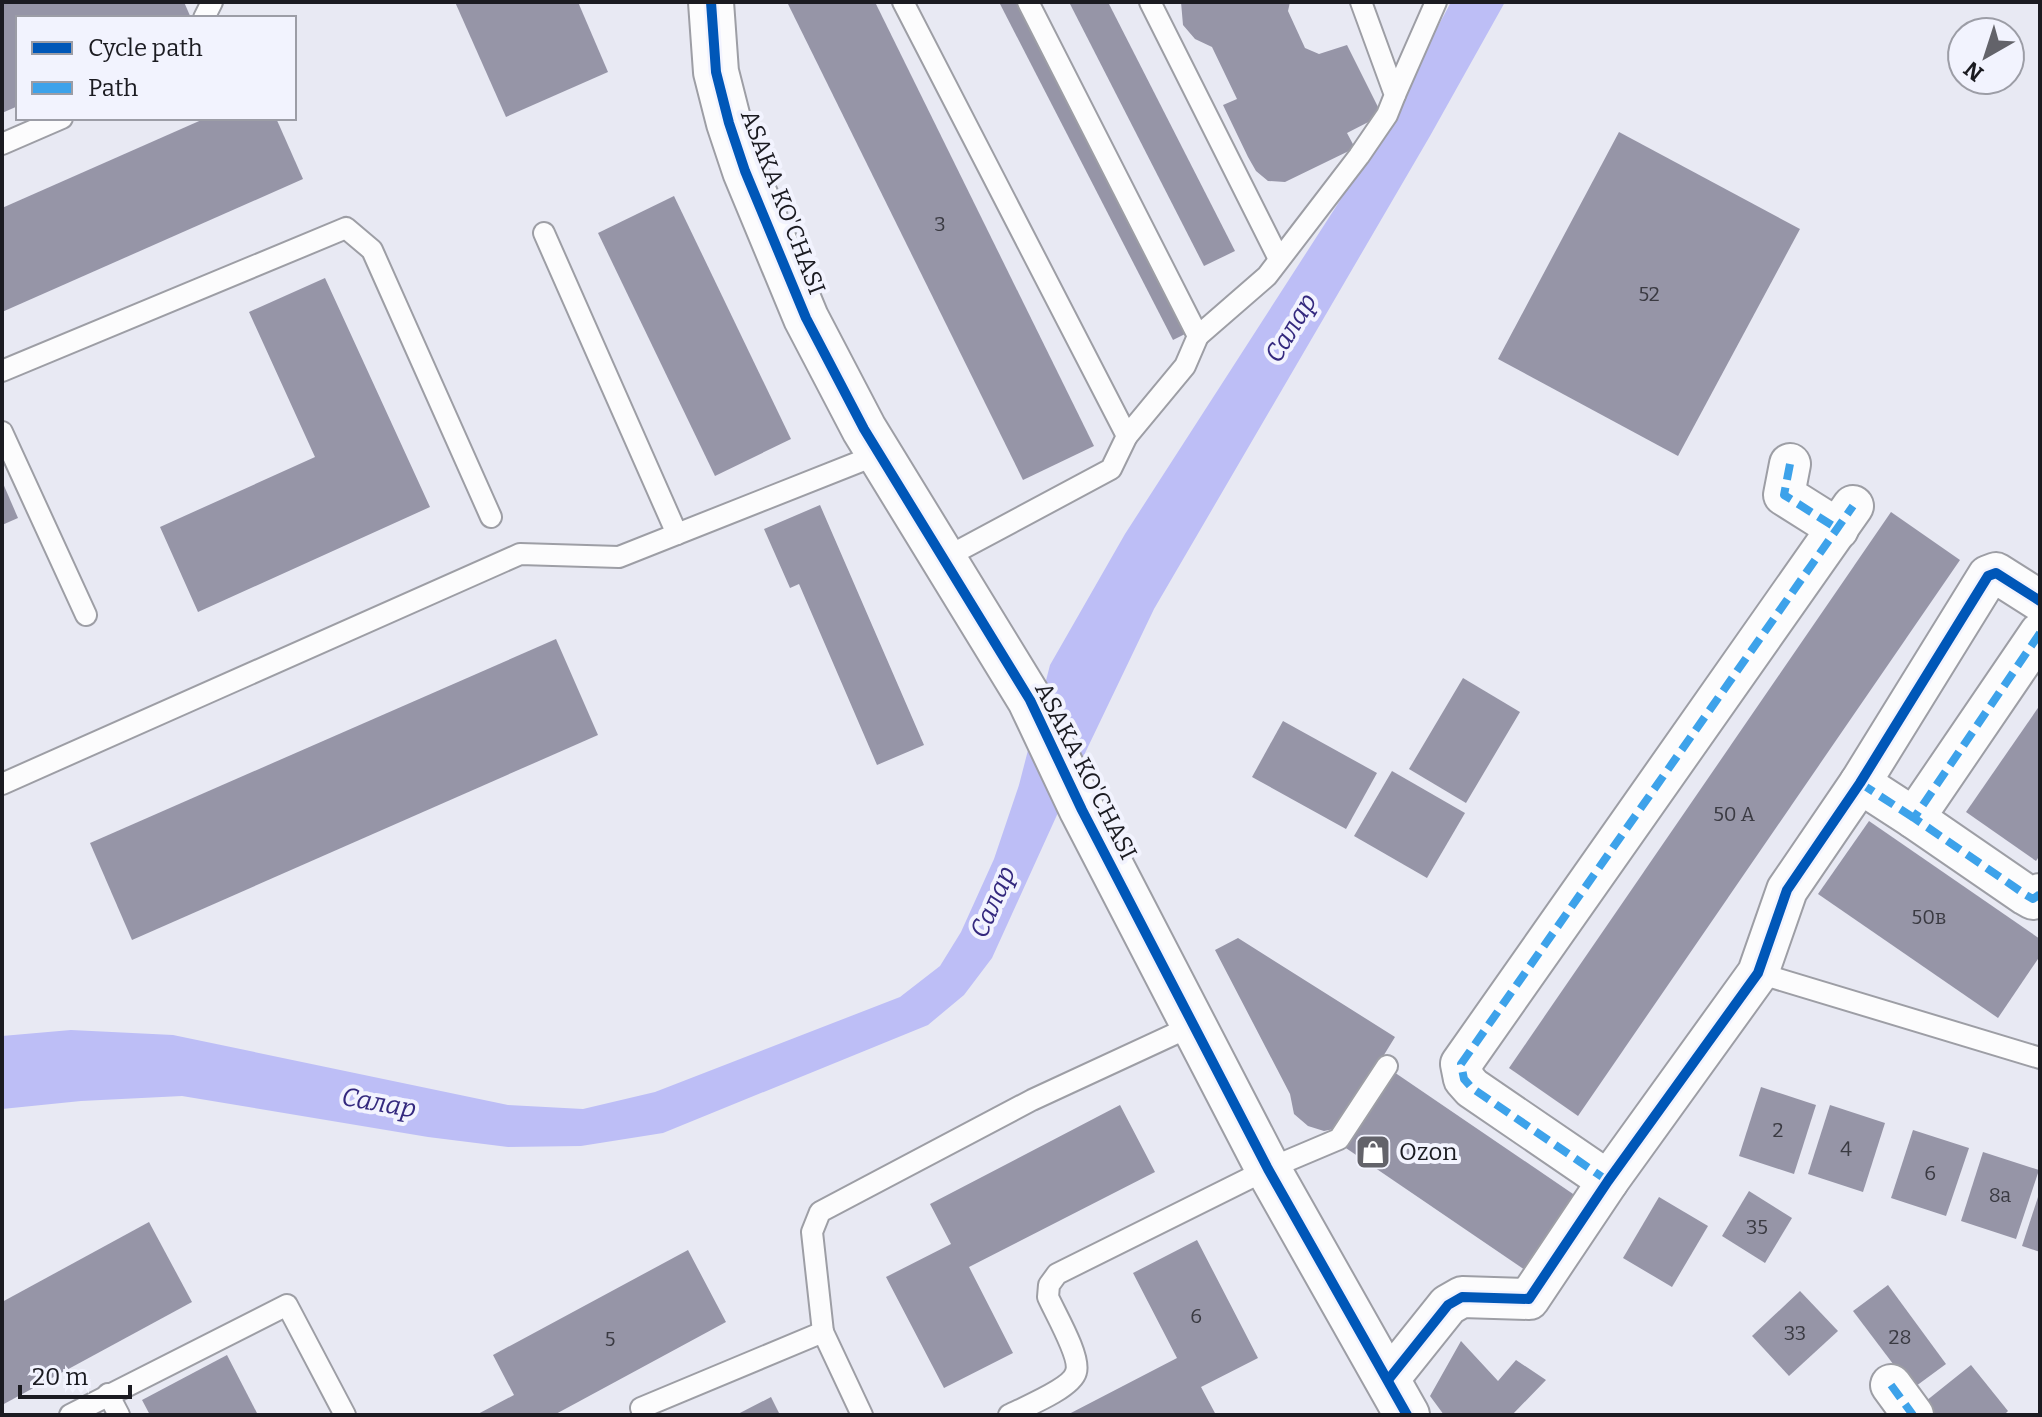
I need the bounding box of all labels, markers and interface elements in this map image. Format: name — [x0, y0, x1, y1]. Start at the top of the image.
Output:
legend — [16, 16, 296, 120]
north arrow — [1946, 16, 2026, 96]
text: Cycle path — [88, 34, 203, 62]
text: N — [1959, 55, 1989, 87]
text: Path — [88, 74, 138, 102]
street label: ASAKA KO'CHASI — [735, 106, 831, 298]
house number: 3 — [934, 212, 946, 236]
house number: 52 — [1638, 282, 1660, 306]
water label: Салар — [1258, 288, 1324, 368]
street label: ASAKA KO'CHASI — [1029, 678, 1143, 864]
house number: 50 А — [1713, 802, 1756, 826]
water label: Салар — [964, 861, 1022, 943]
house number: 50в — [1912, 905, 1946, 929]
water label: Салар — [339, 1081, 419, 1125]
house number: 2 — [1773, 1118, 1783, 1142]
shop icon: Ozon — [1354, 1133, 1392, 1171]
house number: 4 — [1840, 1137, 1852, 1161]
place label: Ozon — [1399, 1138, 1457, 1166]
house number: 6 — [1924, 1161, 1936, 1185]
house number: 8a — [1989, 1183, 2011, 1207]
house number: 35 — [1746, 1215, 1768, 1239]
house number: 6 — [1190, 1304, 1202, 1328]
house number: 33 — [1784, 1321, 1806, 1345]
house number: 28 — [1889, 1325, 1911, 1349]
house number: 5 — [605, 1327, 615, 1351]
scale bar — [20, 1349, 130, 1399]
text: 20 m — [32, 1363, 88, 1391]

